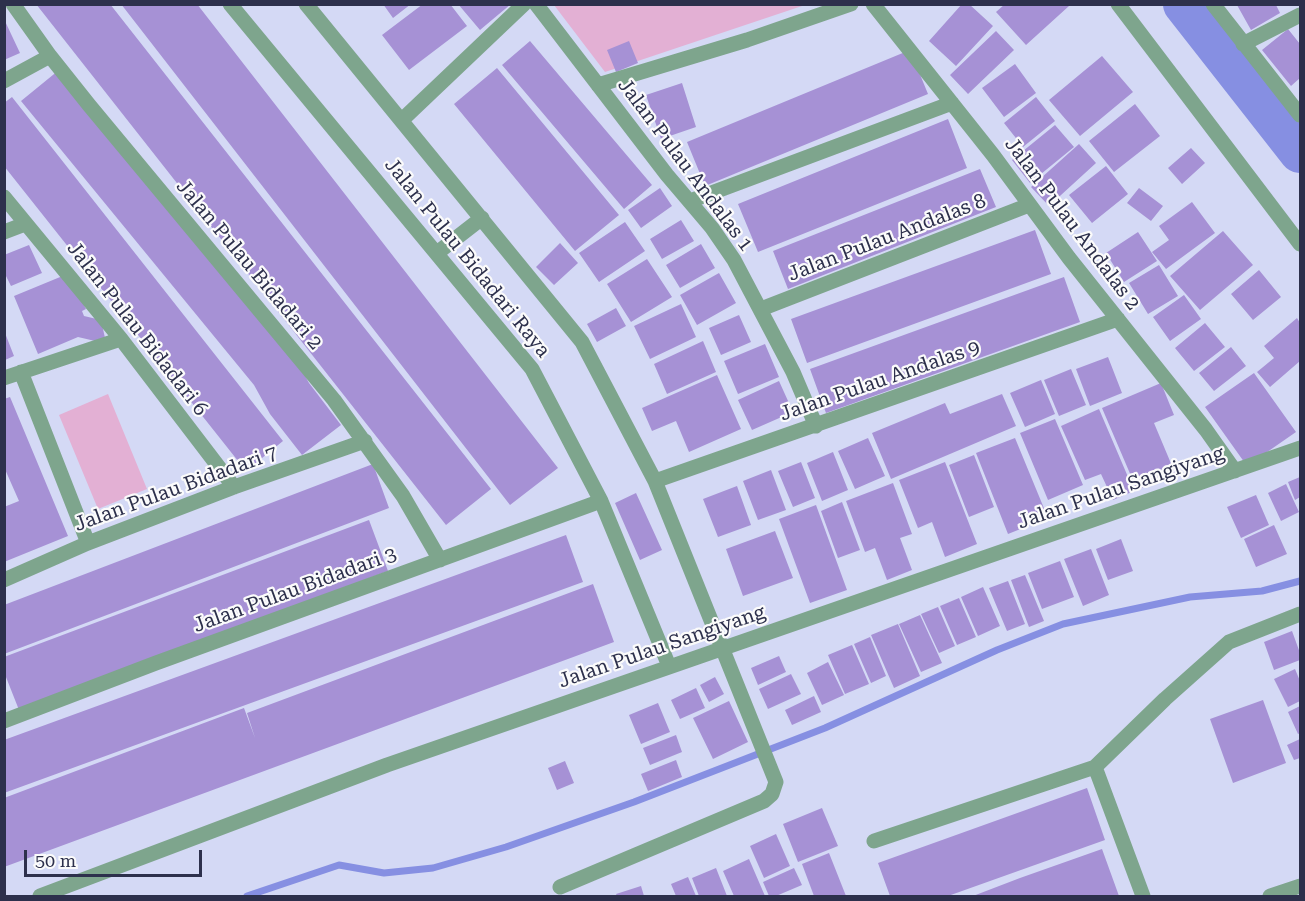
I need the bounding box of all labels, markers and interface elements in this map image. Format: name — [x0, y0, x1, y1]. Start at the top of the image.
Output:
street label: Jalan Pulau Andalas 1 — [612, 74, 758, 256]
street label: Jalan Pulau Andalas 2 — [999, 133, 1145, 315]
street label: Jalan Pulau Bidadari Raya — [379, 153, 555, 363]
street label: Jalan Pulau Bidadari 2 — [171, 175, 327, 355]
street label: Jalan Pulau Andalas 8 — [785, 189, 989, 287]
street label: Jalan Pulau Bidadari 6 — [62, 237, 212, 421]
street label: Jalan Pulau Andalas 9 — [777, 335, 983, 427]
street label: Jalan Pulau Bidadari 7 — [71, 441, 281, 537]
street label: Jalan Pulau Sangiyang — [1014, 441, 1228, 535]
street label: Jalan Pulau Bidadari 3 — [190, 542, 400, 638]
street label: Jalan Pulau Sangiyang — [555, 600, 769, 694]
scale bar — [27, 838, 206, 876]
text: 50 m — [35, 850, 76, 871]

